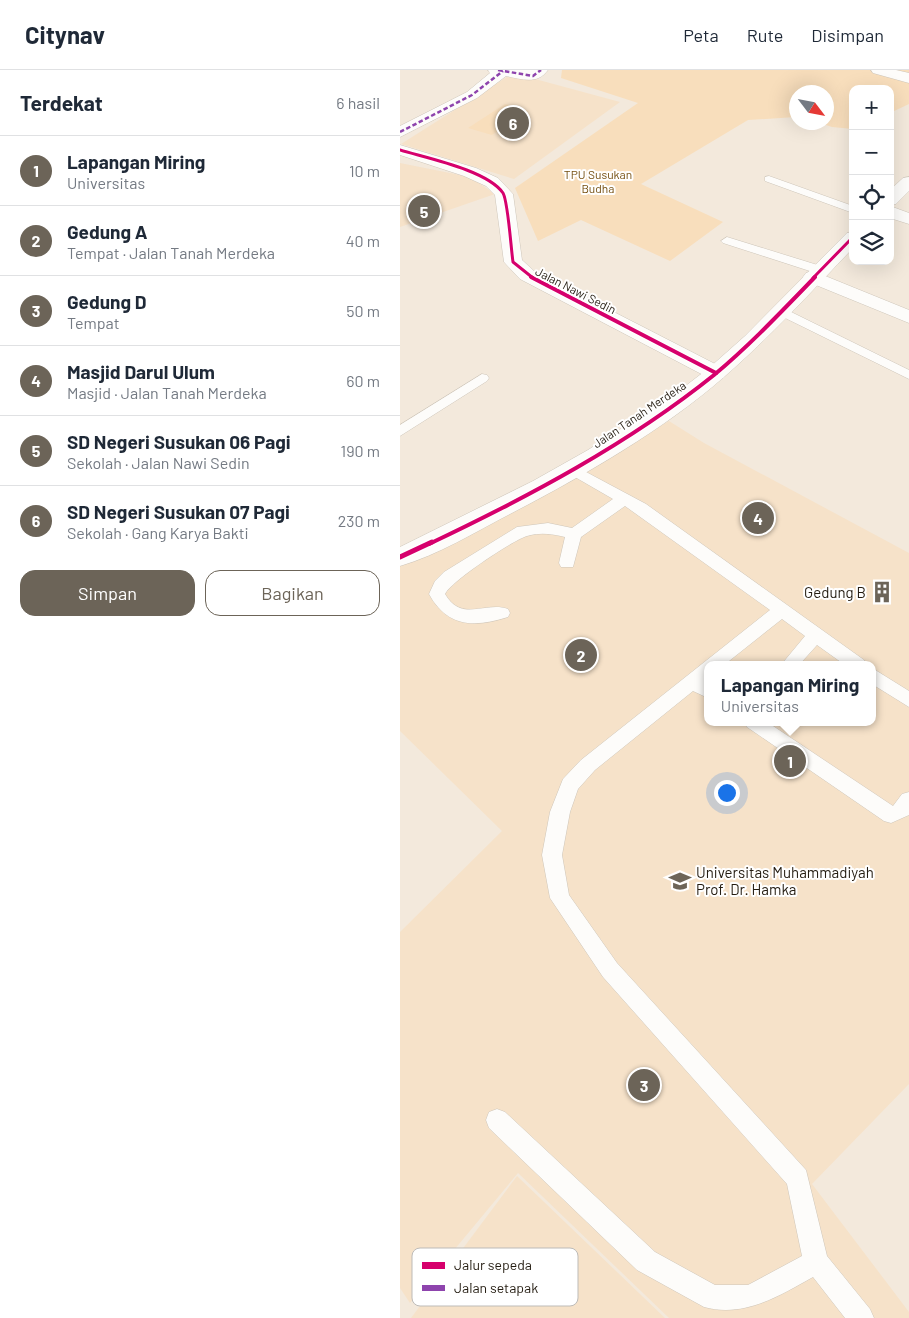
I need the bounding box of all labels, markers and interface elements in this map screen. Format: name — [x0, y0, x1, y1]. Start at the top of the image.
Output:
text: Citynav — [25, 20, 105, 49]
text: Peta — [683, 24, 719, 46]
text: Rute — [747, 24, 783, 46]
text: Disimpan — [811, 24, 884, 46]
north arrow — [789, 85, 834, 130]
map controls — [849, 85, 894, 265]
button: + — [849, 85, 894, 130]
text: Terdekat — [20, 90, 103, 115]
text: 6 hasil — [336, 93, 380, 112]
pin: 6 — [497, 104, 529, 142]
button: − — [849, 130, 894, 175]
text: Lapangan Miring — [67, 150, 205, 173]
text: 1 — [33, 161, 39, 180]
text: 10 m — [349, 161, 380, 180]
park label: TPU Susukan Budha — [564, 167, 632, 195]
text: Universitas — [67, 173, 145, 192]
button: locate — [849, 175, 894, 220]
pin: 5 — [408, 192, 440, 230]
text: Gedung A — [67, 220, 148, 243]
button: layers — [849, 220, 894, 265]
text: 2 — [32, 231, 40, 250]
text: 40 m — [346, 231, 380, 250]
text: Tempat · Jalan Tanah Merdeka — [67, 243, 275, 262]
street label: Jalan Nawi Sedin — [533, 264, 619, 316]
text: Gedung D — [67, 290, 147, 313]
text: 3 — [32, 301, 40, 320]
text: 50 m — [346, 301, 380, 320]
text: Tempat — [67, 313, 120, 332]
text: Masjid Darul Ulum — [67, 360, 215, 383]
text: 4 — [31, 371, 41, 390]
text: 60 m — [346, 371, 380, 390]
street label: Jalan Tanah Merdeka — [590, 378, 688, 450]
text: Masjid · Jalan Tanah Merdeka — [67, 383, 267, 402]
text: SD Negeri Susukan 06 Pagi — [67, 430, 291, 453]
text: 5 — [32, 441, 40, 460]
text: 190 m — [341, 441, 380, 460]
text: Sekolah · Jalan Nawi Sedin — [67, 453, 250, 472]
pin: 4 — [742, 499, 774, 537]
text: SD Negeri Susukan 07 Pagi — [67, 500, 290, 523]
text: 6 — [32, 511, 40, 530]
text: 230 m — [338, 511, 380, 530]
text: Sekolah · Gang Karya Bakti — [67, 523, 249, 542]
button: Simpan — [20, 570, 195, 616]
button: Bagikan — [205, 570, 380, 616]
building icon: Gedung B — [869, 579, 895, 605]
place label: Gedung B — [804, 583, 866, 601]
pin: 2 — [565, 636, 597, 674]
popup — [704, 661, 876, 726]
text: Lapangan Miring — [721, 673, 859, 696]
text: Universitas — [721, 696, 799, 715]
pin: 1 — [774, 742, 806, 780]
your location — [714, 780, 740, 806]
place label: Universitas Muhammadiyah Prof. Dr. Hamka — [696, 863, 874, 898]
school or university icon: Universitas Muhammadiyah Prof. Dr. Hamka — [667, 868, 693, 894]
pin: 3 — [628, 1066, 660, 1104]
legend — [412, 1248, 578, 1306]
text: Jalur sepeda — [454, 1256, 532, 1273]
text: Jalan setapak — [454, 1279, 538, 1296]

